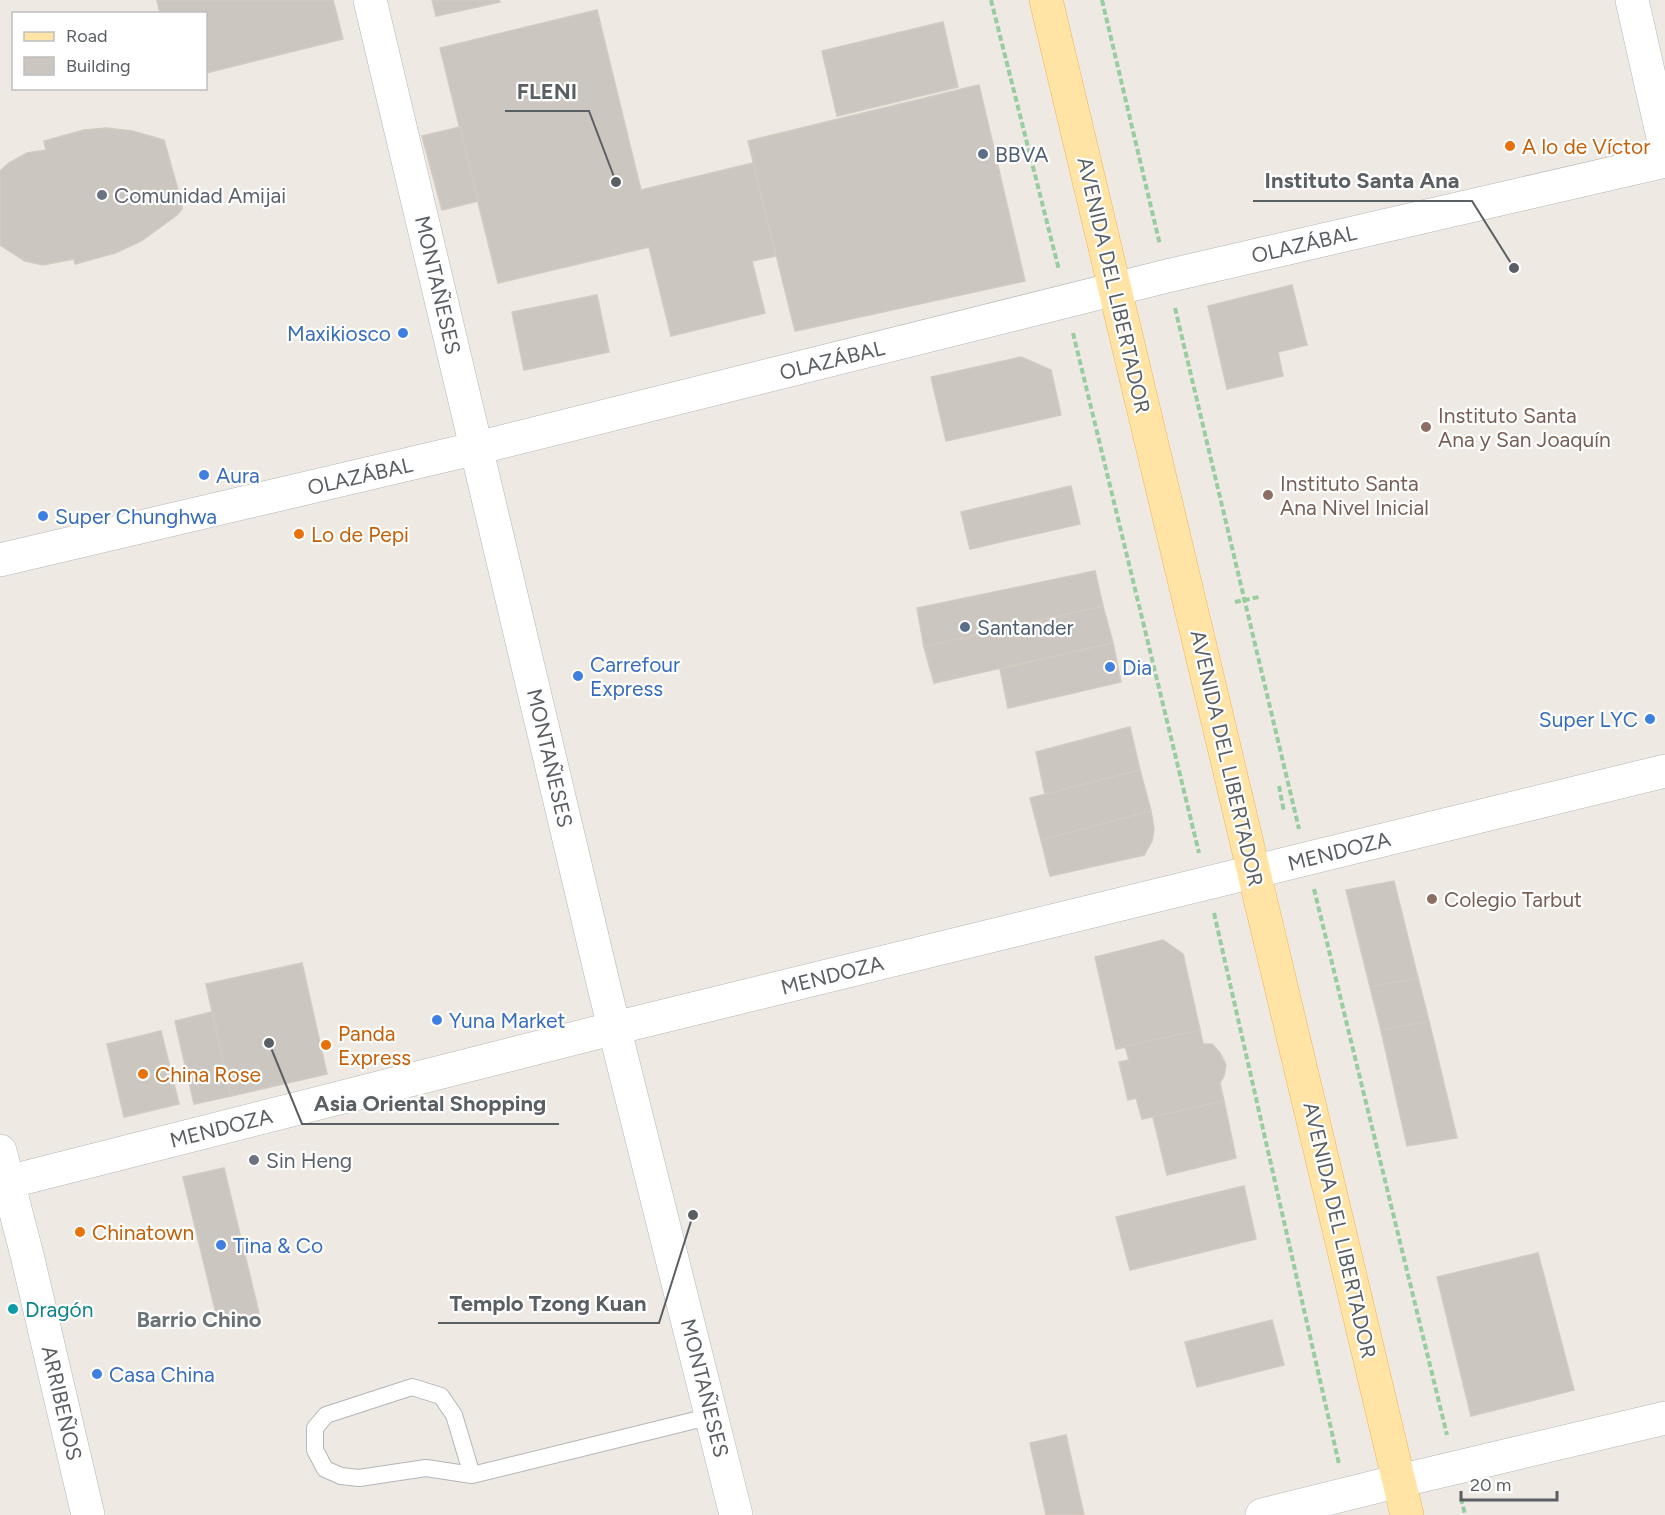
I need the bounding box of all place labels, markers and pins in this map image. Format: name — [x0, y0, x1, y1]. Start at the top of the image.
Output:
callout: FLENI — [505, 71, 589, 111]
place label: A lo de Víctor — [1522, 134, 1650, 159]
marker: A lo de Víctor — [1503, 139, 1517, 153]
place label: BBVA — [995, 142, 1049, 167]
marker: BBVA — [976, 147, 990, 161]
callout: Instituto Santa Ana — [1253, 161, 1472, 201]
place label: Comunidad Amijai — [114, 183, 286, 208]
marker: Comunidad Amijai — [95, 188, 109, 202]
place label: Maxikiosco — [287, 321, 391, 346]
marker: Maxikiosco — [396, 326, 410, 340]
place label: Instituto Santa Ana y San Joaquín — [1438, 403, 1611, 452]
marker: Instituto Santa Ana y San Joaquín — [1419, 420, 1433, 434]
place label: Aura — [216, 463, 260, 488]
marker: Aura — [197, 468, 211, 482]
place label: Instituto Santa Ana Nivel Inicial — [1280, 471, 1429, 520]
marker: Instituto Santa Ana Nivel Inicial — [1261, 488, 1275, 502]
place label: Super Chunghwa — [55, 504, 217, 529]
marker: Super Chunghwa — [36, 509, 50, 523]
place label: Lo de Pepi — [311, 522, 409, 547]
marker: Lo de Pepi — [292, 527, 306, 541]
place label: Santander — [977, 615, 1074, 640]
marker: Santander — [958, 620, 972, 634]
place label: Carrefour Express — [590, 652, 680, 701]
place label: Dia — [1122, 655, 1152, 680]
marker: Dia — [1103, 660, 1117, 674]
marker: Carrefour Express — [571, 669, 585, 683]
place label: Super LYC — [1539, 707, 1638, 732]
marker: Super LYC — [1643, 712, 1657, 726]
place label: Colegio Tarbut — [1444, 887, 1582, 912]
marker: Colegio Tarbut — [1425, 892, 1439, 906]
place label: Yuna Market — [449, 1008, 565, 1033]
marker: Yuna Market — [430, 1013, 444, 1027]
place label: Panda Express — [338, 1021, 411, 1070]
marker: Panda Express — [319, 1038, 333, 1052]
place label: China Rose — [155, 1062, 261, 1087]
marker: China Rose — [136, 1067, 150, 1081]
callout: Asia Oriental Shopping — [302, 1084, 559, 1124]
place label: Sin Heng — [266, 1148, 352, 1173]
marker: Sin Heng — [247, 1153, 261, 1167]
place label: Chinatown — [92, 1220, 194, 1245]
marker: Chinatown — [73, 1225, 87, 1239]
place label: Tina & Co — [233, 1233, 323, 1258]
marker: Tina & Co — [214, 1238, 228, 1252]
callout: Templo Tzong Kuan — [438, 1283, 659, 1323]
place label: Dragón — [25, 1297, 93, 1322]
marker: Dragón — [6, 1302, 20, 1316]
place label: Casa China — [109, 1362, 215, 1387]
marker: Casa China — [90, 1367, 104, 1381]

